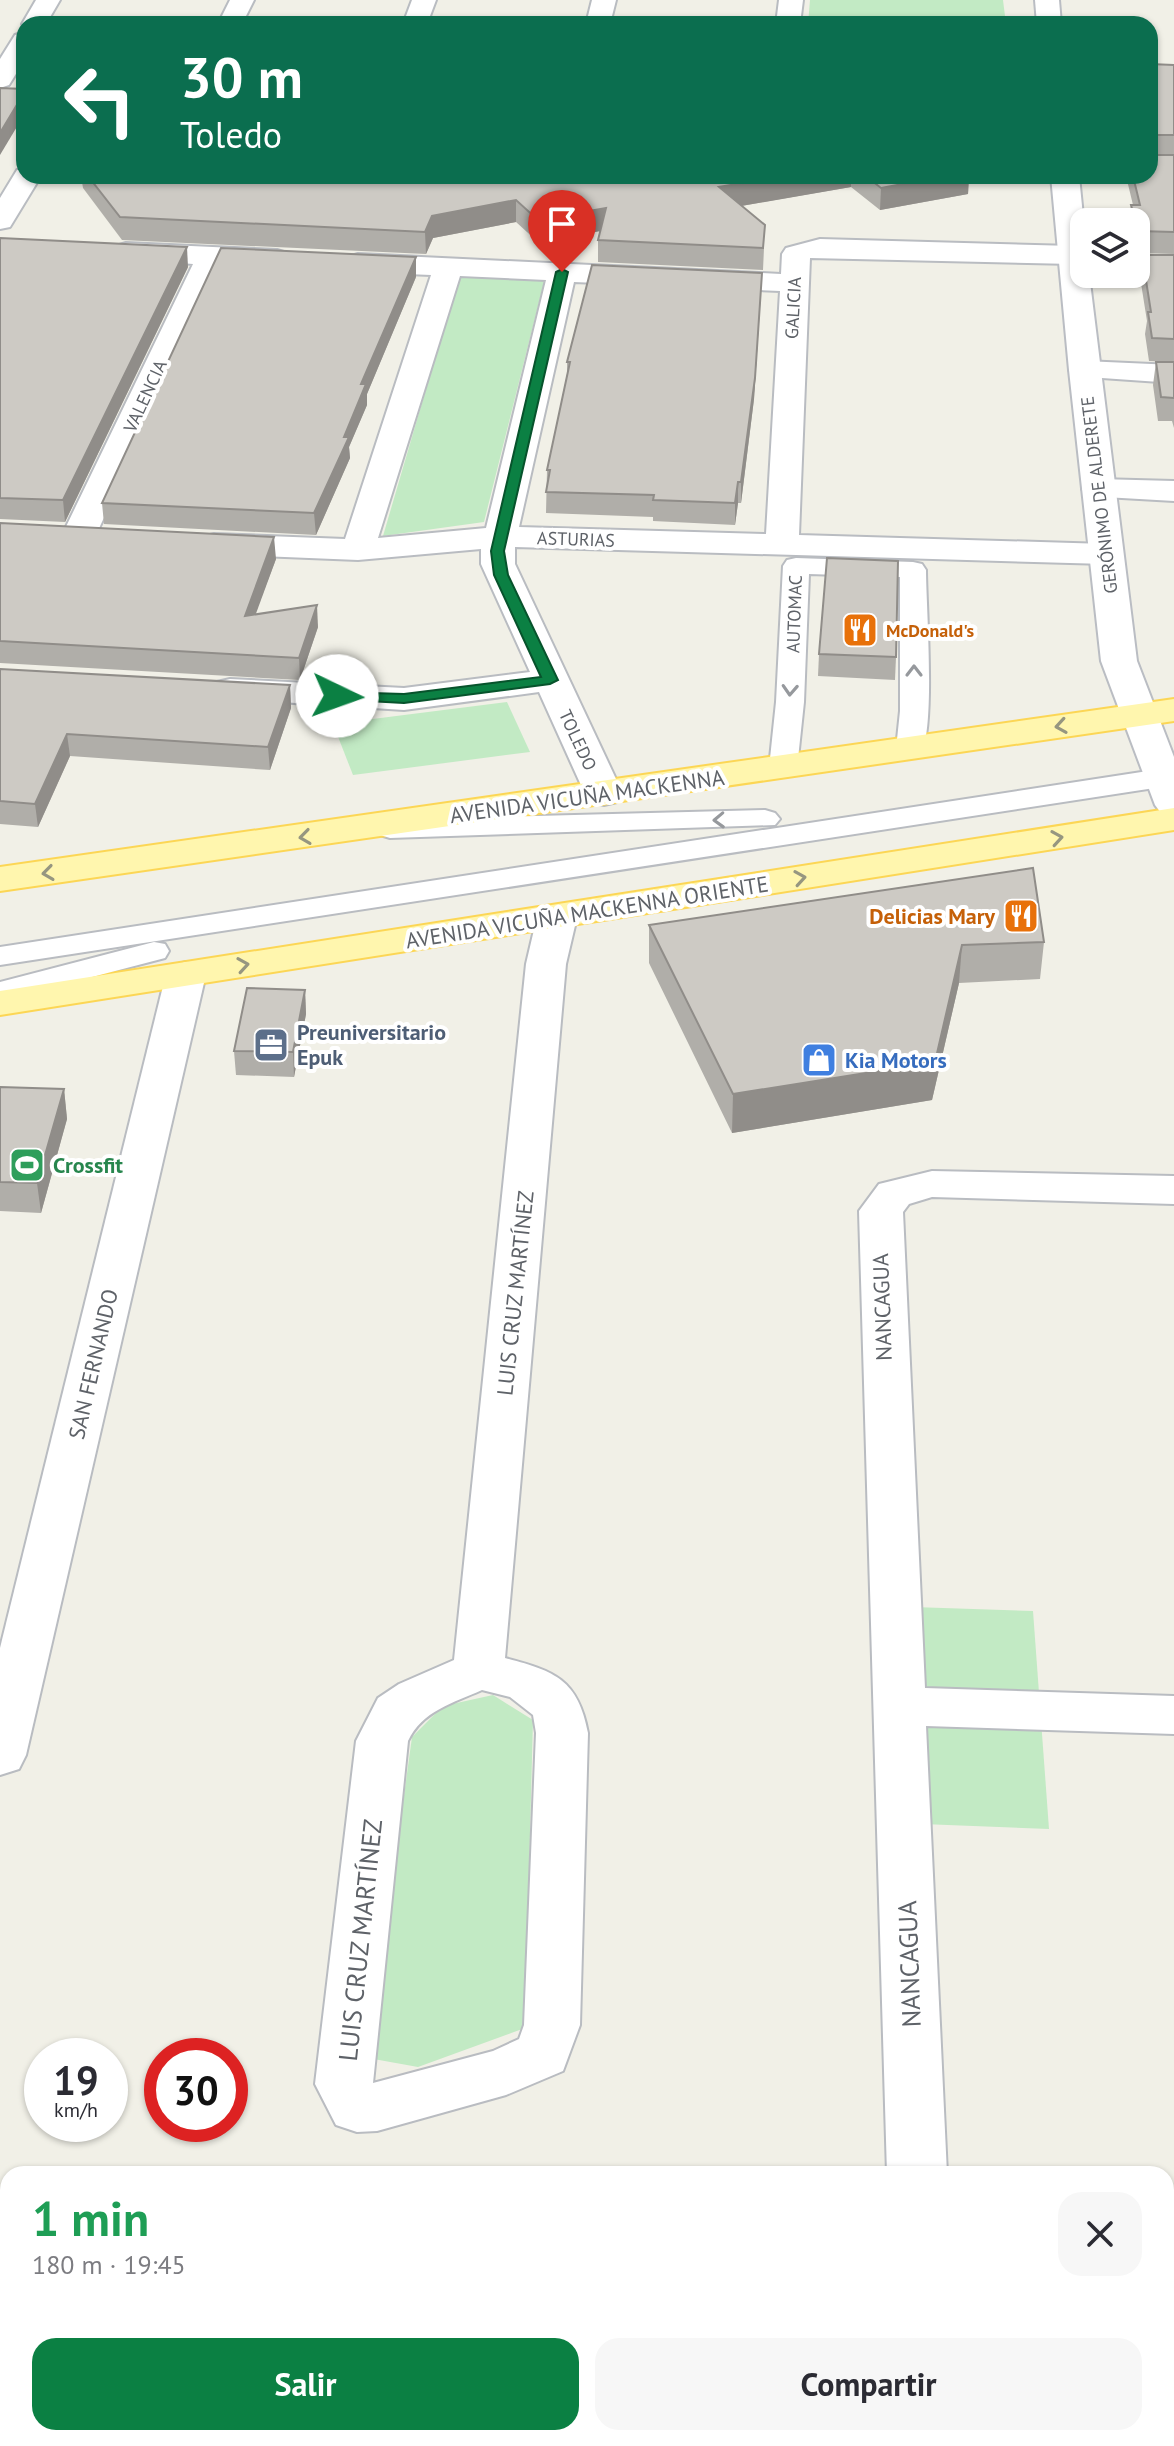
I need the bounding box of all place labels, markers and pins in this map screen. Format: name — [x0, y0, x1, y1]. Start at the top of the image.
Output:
pin — [528, 190, 596, 272]
restaurant icon: McDonald's — [841, 611, 879, 649]
place label: McDonald's — [886, 619, 974, 642]
restaurant icon: Delicias Mary — [1002, 897, 1040, 935]
place label: Delicias Mary — [869, 902, 995, 930]
place label: Preuniversitario Epuk — [297, 1018, 446, 1071]
office icon: Preuniversitario Epuk — [252, 1026, 290, 1064]
shop icon: Kia Motors — [800, 1041, 838, 1079]
place label: Kia Motors — [845, 1046, 947, 1074]
sports icon: Crossfit — [8, 1146, 46, 1184]
place label: Crossfit — [53, 1151, 123, 1179]

